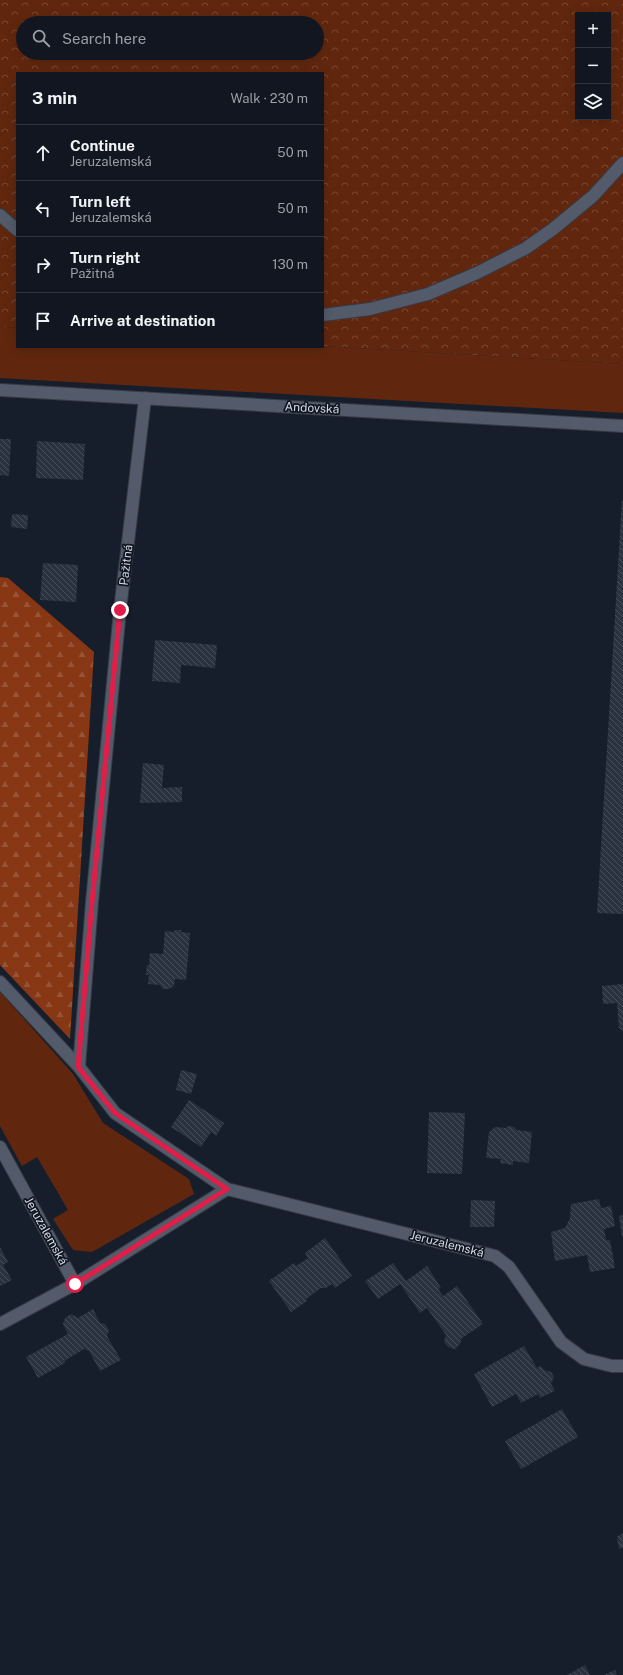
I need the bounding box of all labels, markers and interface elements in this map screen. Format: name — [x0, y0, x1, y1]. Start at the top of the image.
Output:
map controls — [575, 12, 611, 120]
button: + — [575, 12, 611, 48]
search box — [16, 16, 324, 60]
icon: search — [30, 27, 52, 49]
text: Search here — [62, 30, 146, 47]
button: − — [575, 48, 611, 84]
button: layers — [575, 84, 611, 120]
text: 3 min — [32, 88, 77, 108]
text: Walk · 230 m — [230, 91, 308, 106]
text: Continue — [70, 137, 135, 154]
icon: ahead — [32, 142, 54, 164]
text: 50 m — [277, 145, 308, 160]
text: Jeruzalemská — [70, 154, 152, 169]
text: Turn left — [70, 193, 131, 210]
icon: left — [32, 198, 54, 220]
text: 50 m — [277, 201, 308, 216]
text: Jeruzalemská — [70, 210, 152, 225]
text: Turn right — [70, 249, 140, 266]
icon: right — [32, 254, 54, 276]
text: 130 m — [272, 257, 308, 272]
text: Pažitná — [70, 266, 115, 281]
icon: arrive — [32, 310, 54, 332]
text: Arrive at destination — [70, 312, 215, 329]
street label: Andovská — [284, 400, 340, 416]
street label: Pažitná — [117, 544, 135, 586]
route end — [111, 601, 129, 619]
street label: Jeruzalemská — [22, 1195, 70, 1267]
street label: Jeruzalemská — [409, 1228, 485, 1260]
route start — [66, 1275, 84, 1293]

